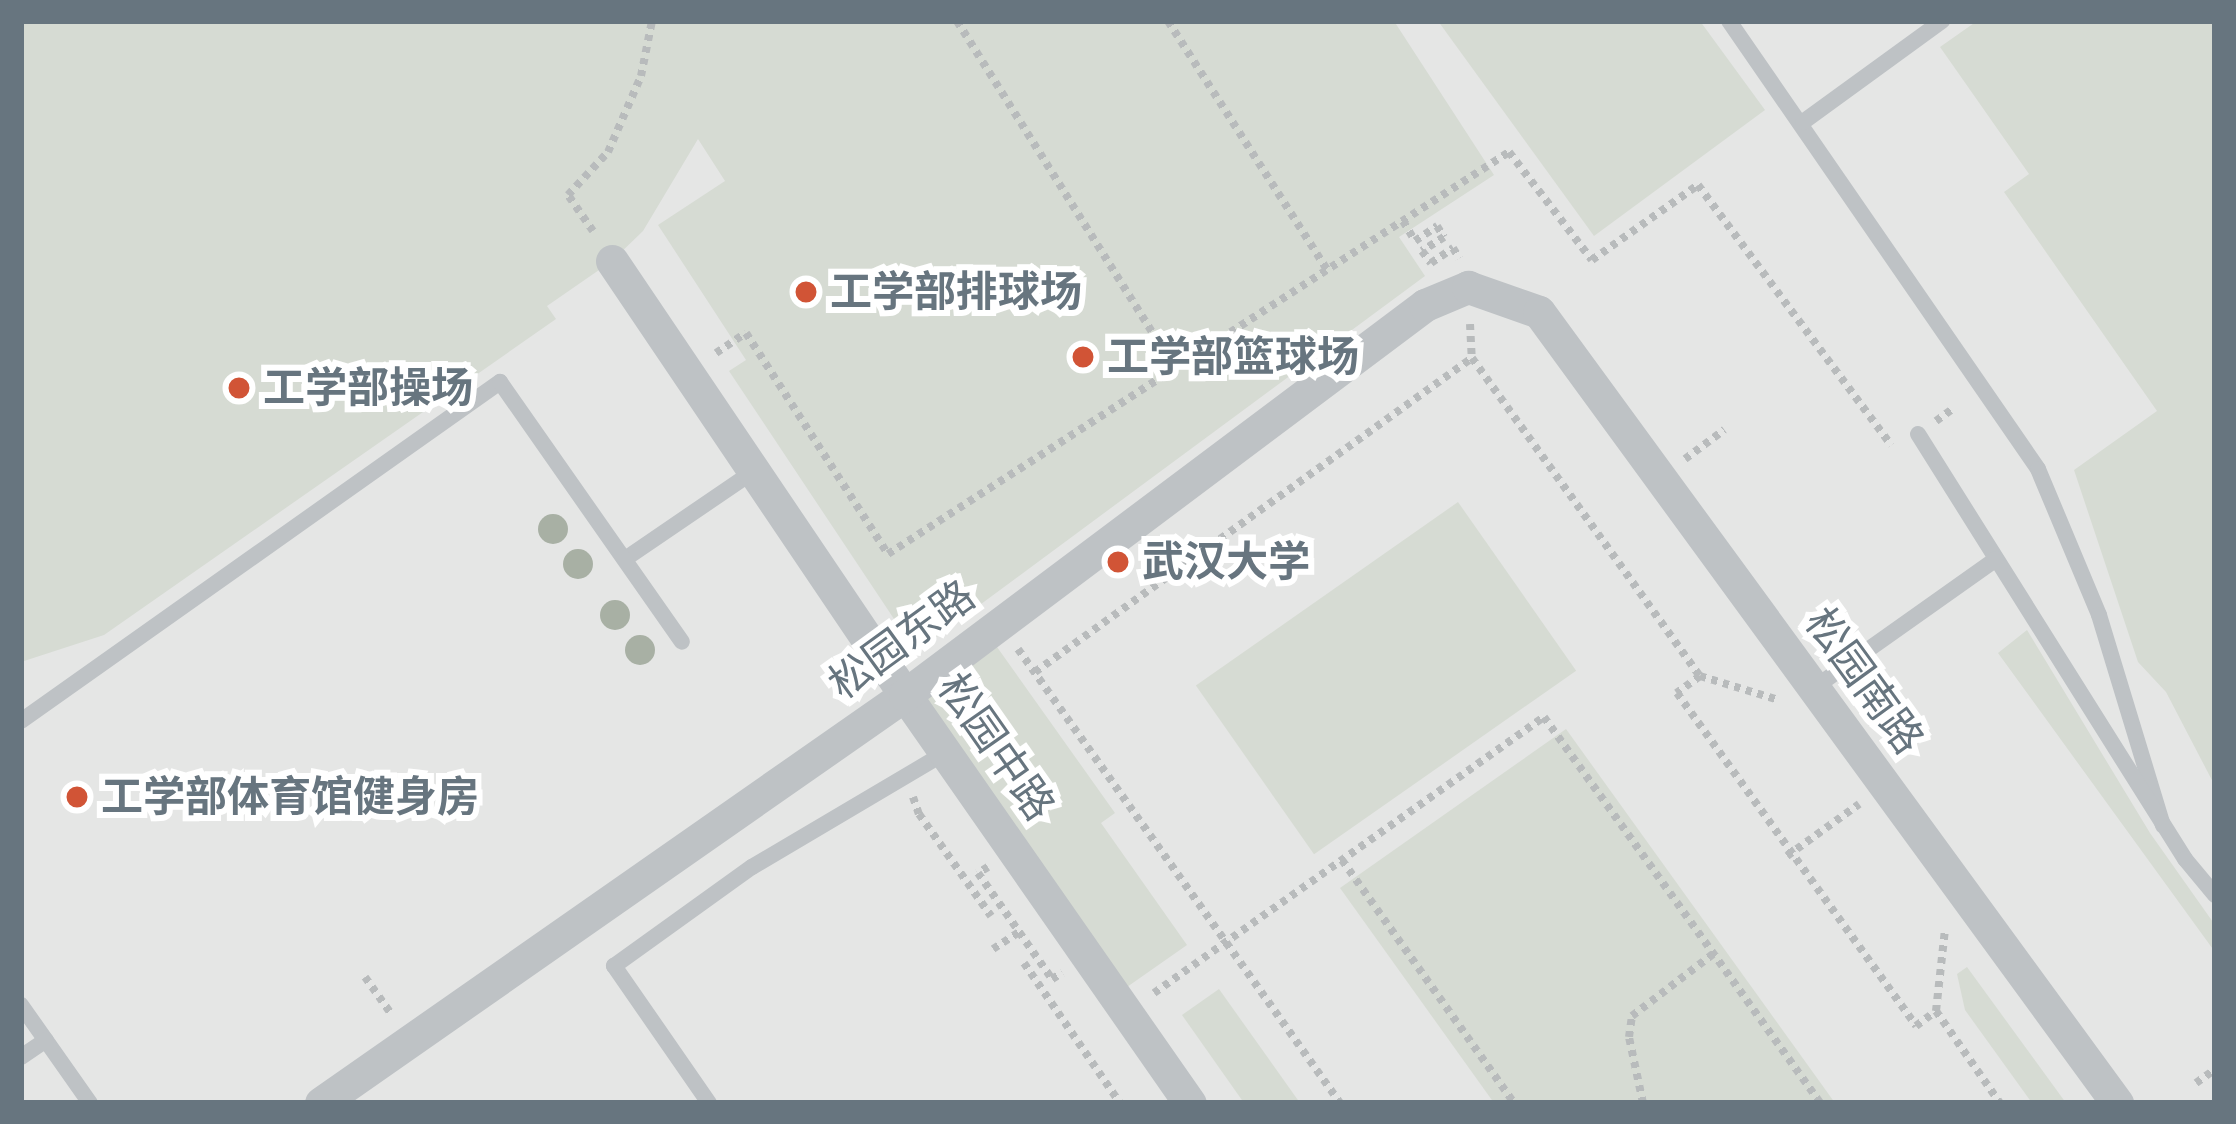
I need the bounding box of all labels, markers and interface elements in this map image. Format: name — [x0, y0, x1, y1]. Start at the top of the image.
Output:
place label: 工学部排球场 — [830, 267, 1082, 317]
marker: 工学部排球场 — [793, 279, 819, 305]
place label: 工学部篮球场 — [1107, 332, 1359, 382]
marker: 工学部篮球场 — [1070, 344, 1096, 370]
place label: 工学部操场 — [263, 363, 473, 413]
marker: 工学部操场 — [226, 375, 252, 401]
place label: 武汉大学 — [1142, 537, 1310, 587]
marker: 武汉大学 — [1105, 549, 1131, 575]
street label: 松园东路 — [819, 570, 985, 710]
street label: 松园南路 — [1794, 598, 1934, 764]
street label: 松园中路 — [927, 664, 1065, 830]
place label: 工学部体育馆健身房 — [101, 772, 479, 822]
marker: 工学部体育馆健身房 — [64, 784, 90, 810]

